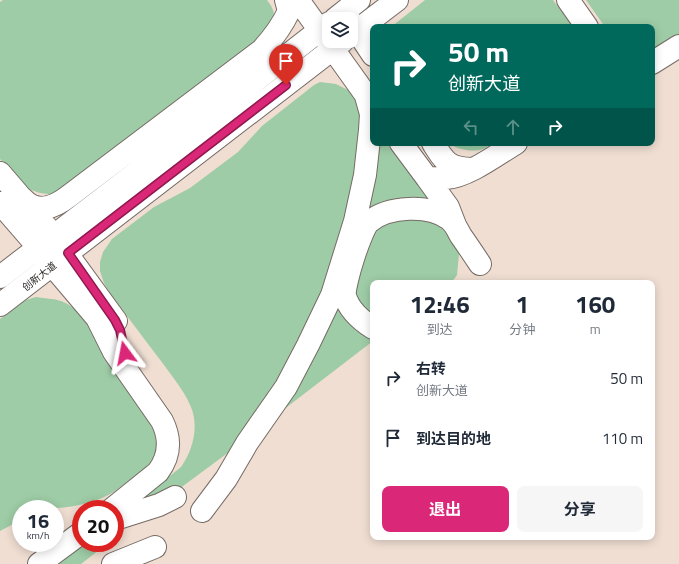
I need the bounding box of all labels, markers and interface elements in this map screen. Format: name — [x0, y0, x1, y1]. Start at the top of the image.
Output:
map controls — [322, 12, 358, 48]
button: layers — [322, 12, 358, 48]
text: 50 m — [448, 30, 509, 73]
icon: right — [382, 40, 434, 92]
pin — [269, 44, 303, 85]
icon: arrive — [275, 50, 297, 72]
text: 创新大道 — [448, 70, 520, 97]
icon: left — [460, 116, 482, 138]
icon: ahead — [502, 116, 524, 138]
icon: right — [544, 116, 566, 138]
street label: 创新大道 — [19, 258, 60, 295]
text: 12:46 — [410, 286, 470, 322]
text: 1 — [516, 286, 529, 322]
text: 160 — [575, 286, 615, 322]
text: 到达 — [427, 319, 453, 339]
text: 分钟 — [509, 319, 535, 339]
text: m — [590, 319, 601, 339]
position arrow — [104, 332, 146, 374]
text: 右转 — [416, 357, 446, 380]
icon: right — [382, 367, 404, 389]
text: 50 m — [610, 367, 643, 390]
text: 创新大道 — [416, 380, 468, 400]
icon: arrive — [382, 427, 404, 449]
text: 到达目的地 — [416, 427, 491, 450]
text: 110 m — [602, 427, 643, 450]
button: 退出 — [382, 486, 509, 532]
button: 分享 — [517, 486, 643, 532]
speed limit sign: 20 — [72, 500, 124, 552]
text: 16 — [27, 505, 49, 536]
text: km/h — [27, 528, 49, 543]

